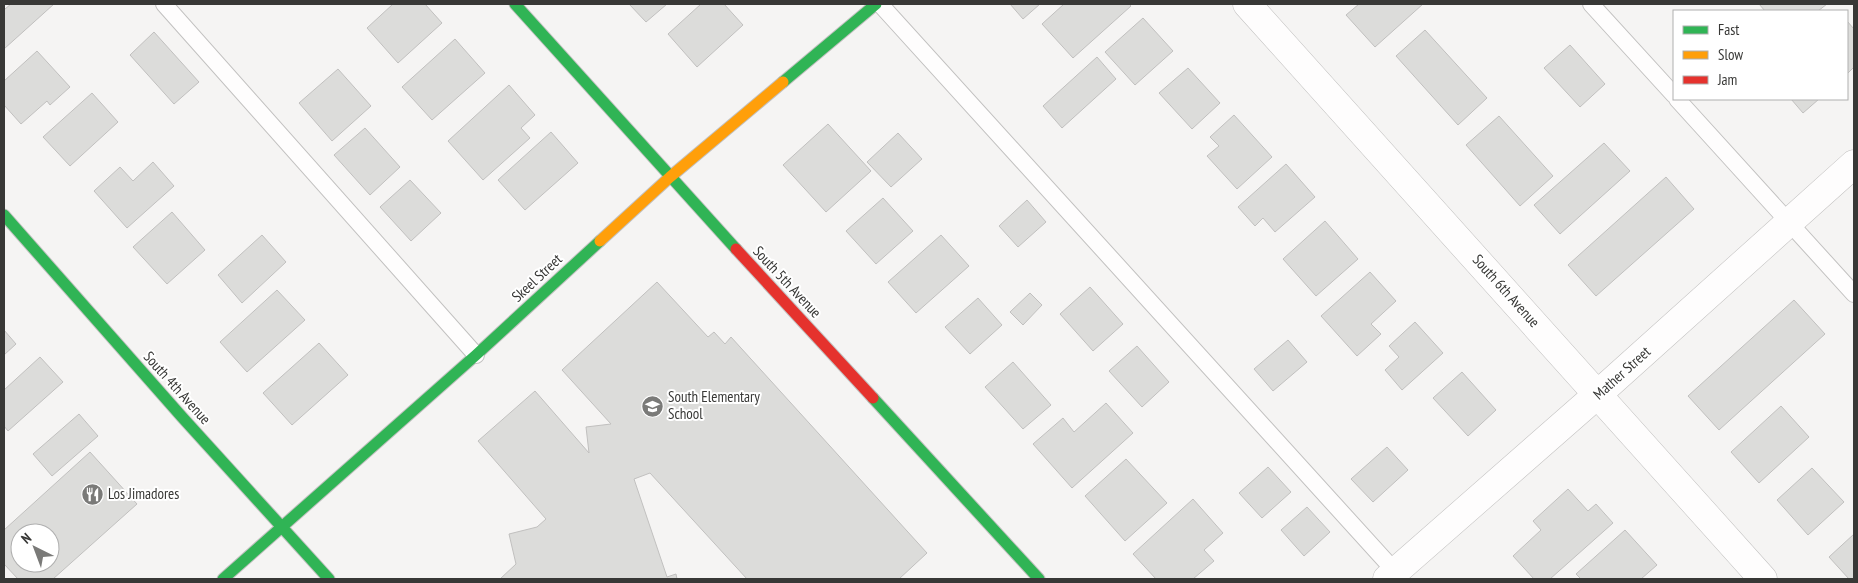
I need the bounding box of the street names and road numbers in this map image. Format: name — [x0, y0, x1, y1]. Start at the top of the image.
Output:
street label: South 5th Avenue — [749, 242, 826, 322]
street label: Skeel Street — [507, 250, 566, 306]
street label: South 6th Avenue — [1469, 250, 1544, 331]
street label: Mather Street — [1589, 342, 1654, 403]
street label: South 4th Avenue — [140, 347, 215, 428]

